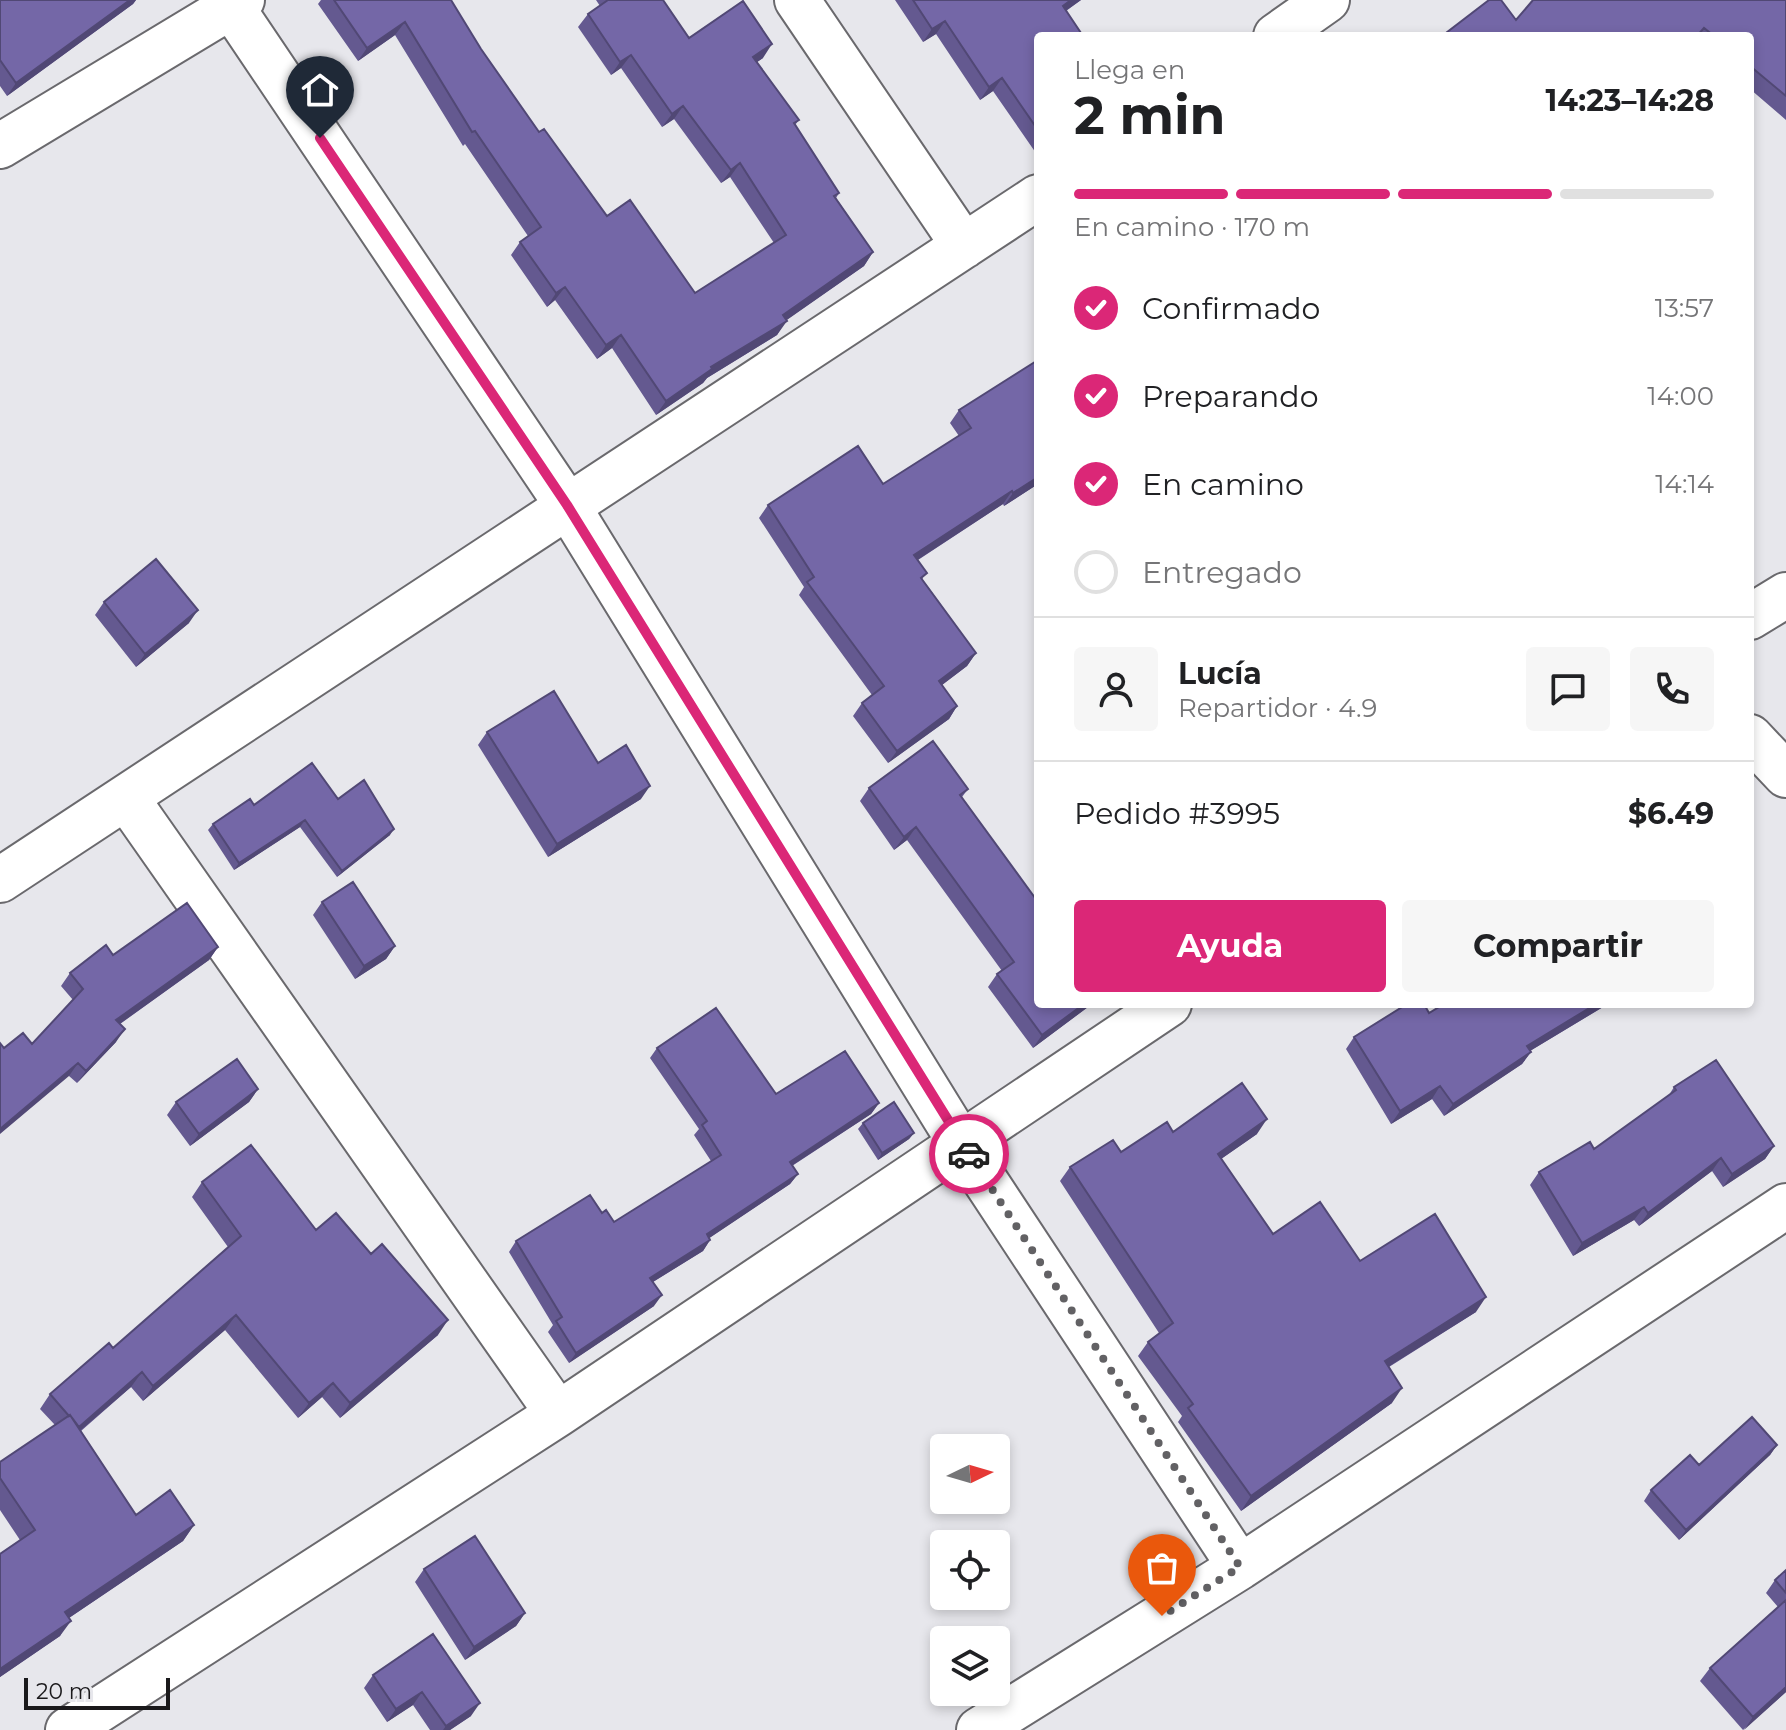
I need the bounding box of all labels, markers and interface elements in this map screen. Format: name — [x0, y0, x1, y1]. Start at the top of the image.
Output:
text: Llega en — [1074, 54, 1185, 86]
pin — [286, 56, 354, 138]
icon: home — [298, 68, 342, 112]
text: 14:23–14:28 — [1546, 82, 1714, 119]
text: 2 min — [1074, 84, 1226, 147]
text: En camino · 170 m — [1074, 211, 1310, 243]
icon: check — [1074, 286, 1118, 330]
text: Confirmado — [1142, 290, 1320, 327]
text: 13:57 — [1655, 292, 1714, 324]
icon: check — [1074, 374, 1118, 418]
text: Preparando — [1142, 378, 1319, 415]
text: 14:00 — [1647, 380, 1714, 412]
icon: check — [1074, 462, 1118, 506]
text: En camino — [1142, 466, 1304, 503]
text: 14:14 — [1655, 468, 1714, 500]
text: Entregado — [1142, 554, 1302, 591]
button: person — [1074, 647, 1158, 731]
button: chat — [1526, 647, 1610, 731]
button: phone — [1630, 647, 1714, 731]
text: Lucía — [1178, 655, 1262, 692]
text: Repartidor · 4.9 — [1178, 692, 1377, 724]
text: Pedido #3995 — [1074, 795, 1280, 832]
text: $6.49 — [1628, 795, 1714, 832]
button: Ayuda — [1074, 900, 1386, 992]
button: Compartir — [1402, 900, 1714, 992]
courier — [929, 1114, 1009, 1194]
icon: car — [947, 1132, 991, 1176]
north arrow — [930, 1434, 1010, 1514]
map controls — [930, 1434, 1010, 1706]
button: locate — [930, 1530, 1010, 1610]
pin — [1128, 1534, 1196, 1616]
icon: bag — [1140, 1546, 1184, 1590]
button: layers — [930, 1626, 1010, 1706]
scale bar — [24, 1674, 170, 1710]
text: 20 m — [36, 1678, 92, 1705]

